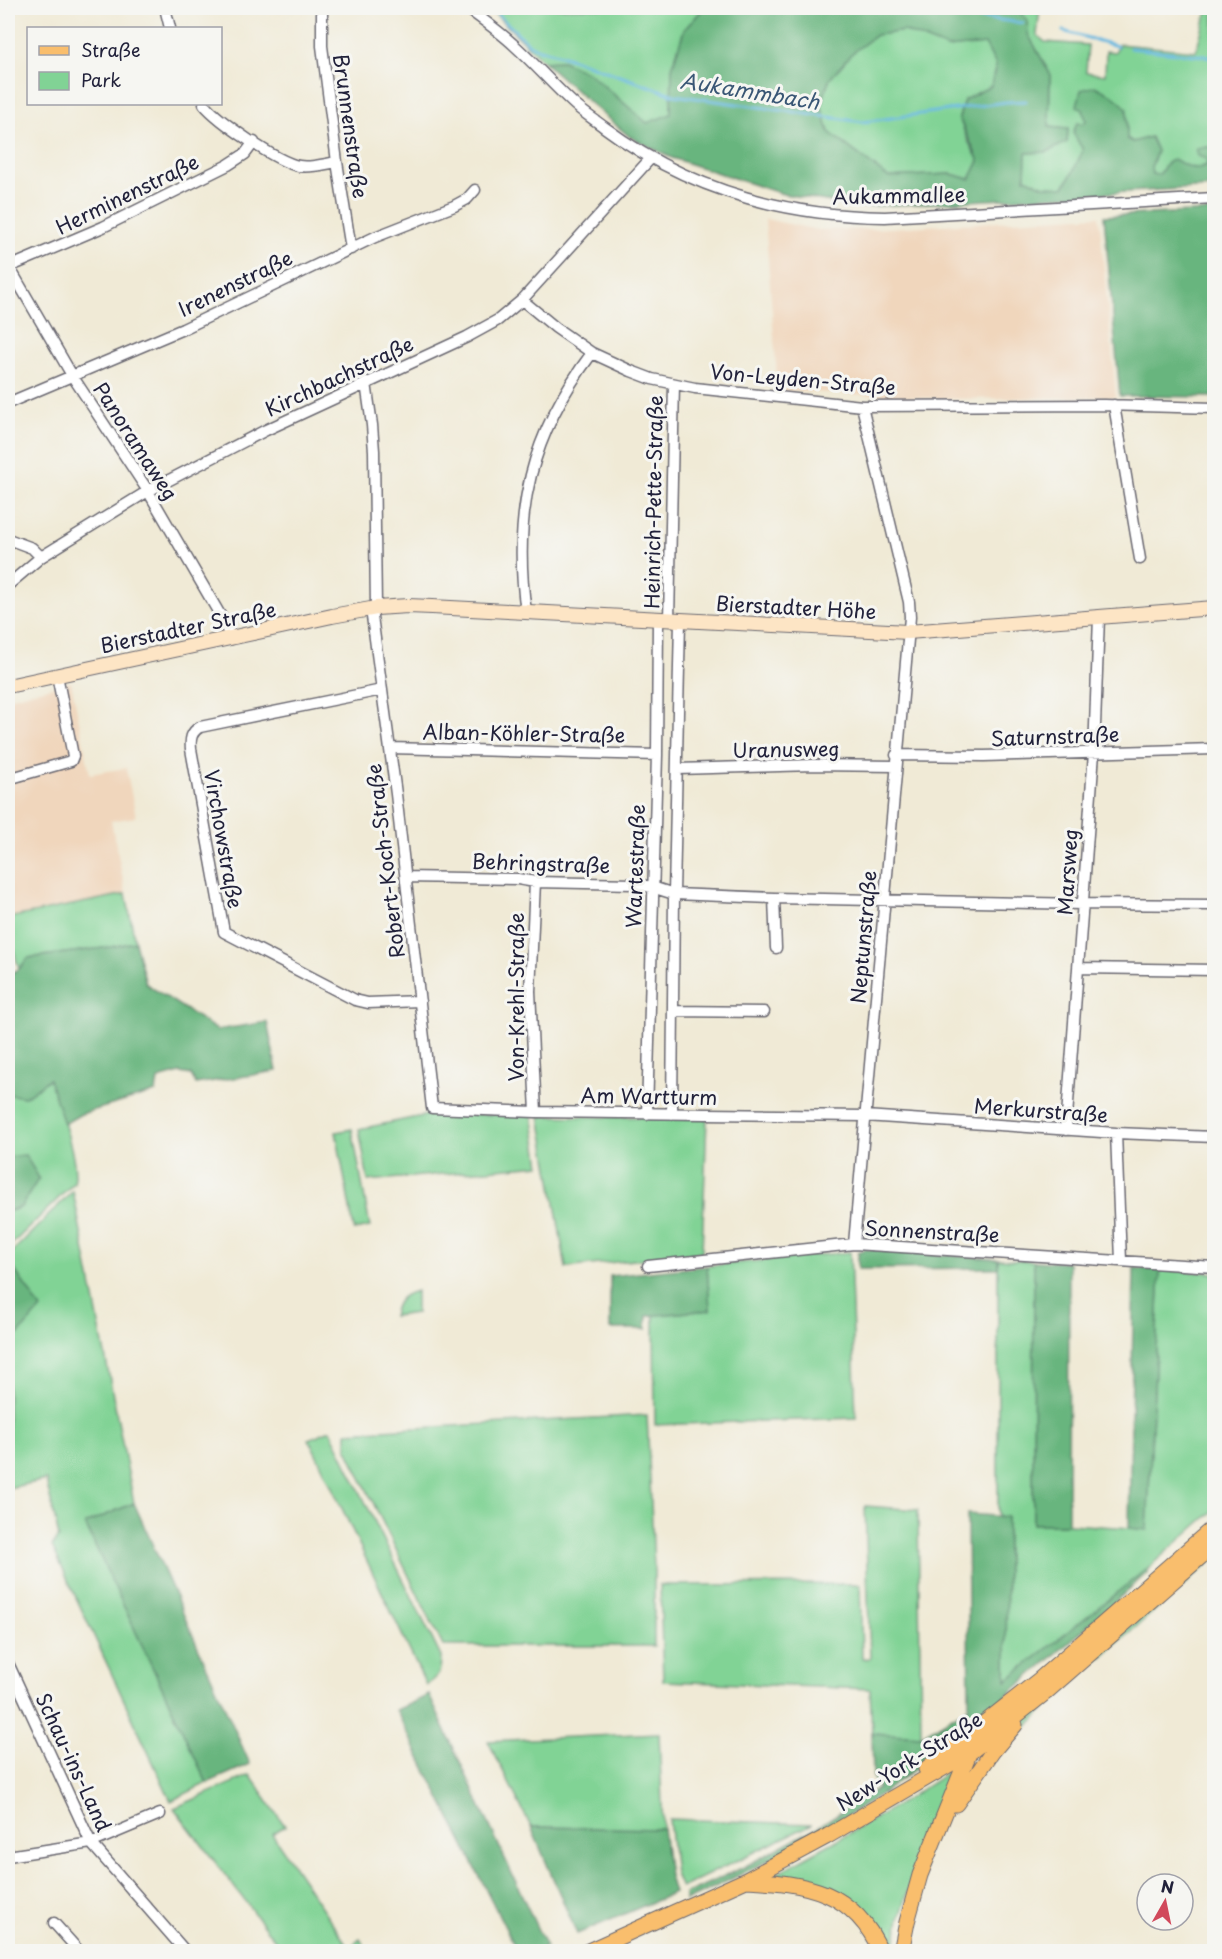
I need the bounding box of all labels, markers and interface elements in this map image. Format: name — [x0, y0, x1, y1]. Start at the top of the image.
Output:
legend — [27, 27, 222, 105]
text: Straße — [81, 36, 141, 63]
street label: Brunnenstraße — [326, 52, 376, 200]
water label: Aukammbach — [678, 63, 822, 117]
text: Park — [81, 66, 121, 93]
street label: Herminenstraße — [50, 146, 204, 242]
street label: Aukammallee — [832, 179, 966, 211]
street label: Irenenstraße — [173, 242, 297, 324]
street label: Kirchbachstraße — [260, 328, 418, 424]
street label: Von-Leyden-Straße — [709, 356, 897, 402]
street label: Panoramaweg — [86, 376, 186, 506]
street label: Heinrich-Pette-Straße — [636, 395, 670, 609]
street label: Bierstadter Höhe — [715, 588, 877, 626]
street label: Bierstadter Straße — [98, 594, 278, 660]
street label: Alban-Köhler-Straße — [422, 716, 626, 750]
street label: Saturnstraße — [990, 719, 1120, 753]
street label: Uranusweg — [732, 733, 840, 765]
street label: Robert-Koch-Straße — [358, 762, 412, 960]
street label: Virchowstraße — [197, 767, 251, 911]
street label: Wartestraße — [618, 804, 652, 928]
street label: Marsweg — [1049, 828, 1085, 916]
street label: Behringstraße — [471, 846, 611, 880]
street label: Neptunstraße — [842, 869, 884, 1005]
street label: Von-Krehl-Straße — [501, 913, 531, 1081]
street label: Am Wartturm — [580, 1080, 718, 1112]
street label: Merkurstraße — [973, 1090, 1109, 1130]
street label: Sonnenstraße — [864, 1212, 1000, 1250]
street label: Schau-ins-Land — [29, 1688, 119, 1836]
street label: New-York-Straße — [830, 1704, 988, 1818]
north arrow — [1135, 1872, 1195, 1932]
text: N — [1159, 1873, 1176, 1899]

